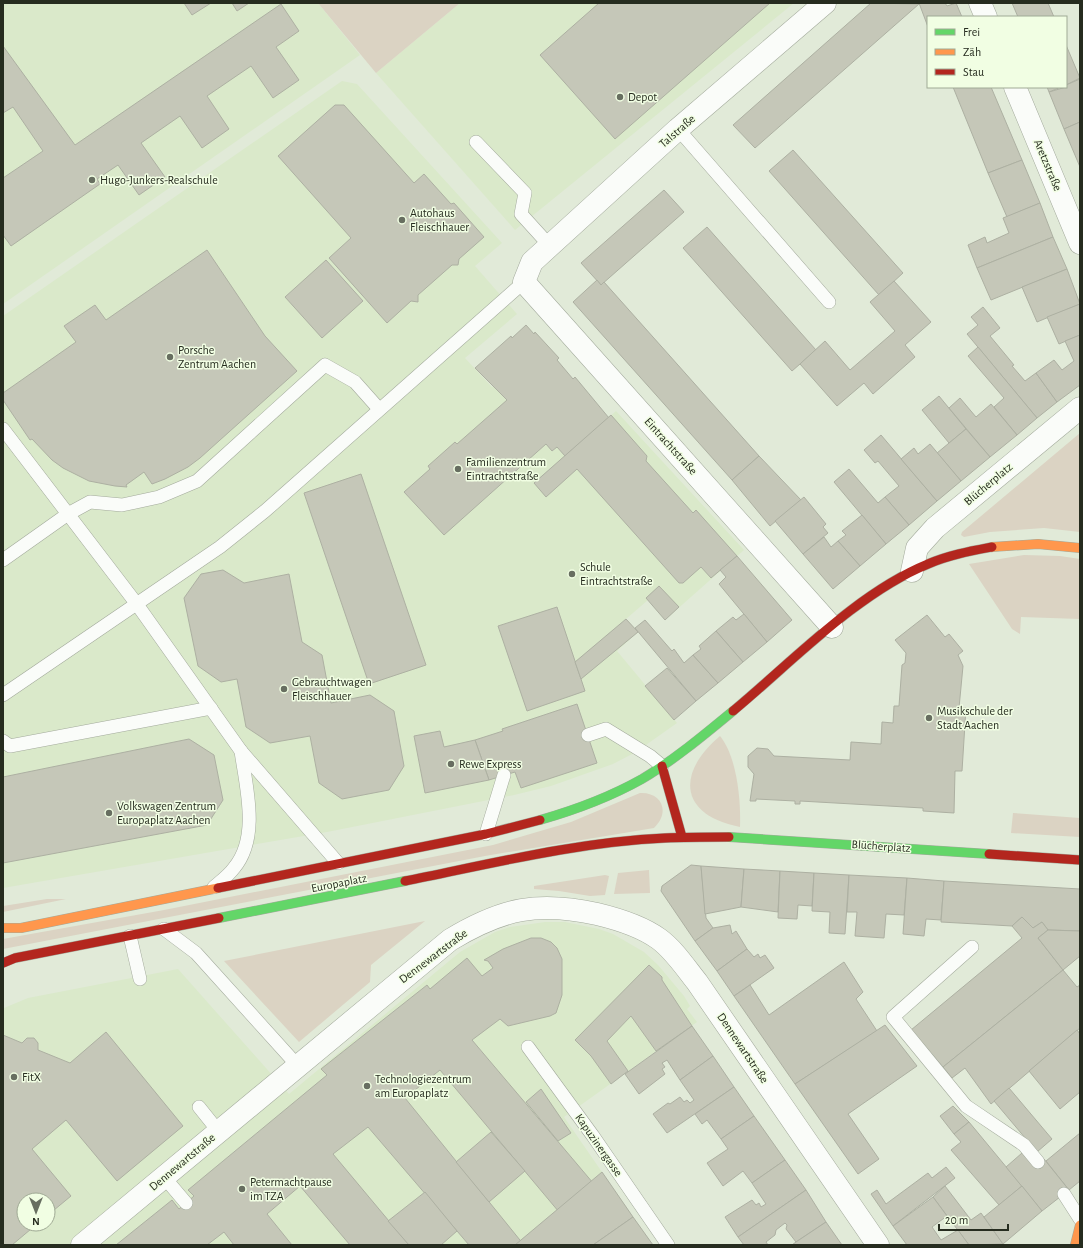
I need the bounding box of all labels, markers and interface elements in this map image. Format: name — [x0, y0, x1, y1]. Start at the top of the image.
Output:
legend — [927, 16, 1067, 88]
text: Frei — [963, 26, 980, 38]
text: Zäh — [963, 46, 981, 58]
text: Stau — [963, 66, 984, 78]
place label: Depot — [628, 91, 657, 103]
marker: Depot — [615, 92, 625, 102]
street label: Talstraße — [657, 112, 697, 150]
street label: Aretzstraße — [1032, 137, 1064, 193]
place label: Hugo-Junkers-Realschule — [100, 174, 218, 186]
marker: Hugo-Junkers-Realschule — [87, 175, 97, 185]
place label: Autohaus Fleischhauer — [410, 207, 469, 233]
marker: Autohaus Fleischhauer — [397, 215, 407, 225]
place label: Porsche Zentrum Aachen — [178, 344, 256, 370]
marker: Porsche Zentrum Aachen — [165, 352, 175, 362]
street label: Eintrachtstraße — [642, 415, 700, 477]
place label: Familienzentrum Eintrachtstraße — [466, 456, 546, 482]
street label: Blücherplatz — [961, 460, 1015, 508]
marker: Familienzentrum Eintrachtstraße — [453, 464, 463, 474]
place label: Schule Eintrachtstraße — [580, 561, 652, 587]
marker: Schule Eintrachtstraße — [567, 569, 577, 579]
place label: Gebrauchtwagen Fleischhauer — [292, 676, 372, 702]
marker: Gebrauchtwagen Fleischhauer — [279, 684, 289, 694]
place label: Musikschule der Stadt Aachen — [937, 705, 1013, 731]
marker: Musikschule der Stadt Aachen — [924, 713, 934, 723]
place label: Rewe Express — [459, 758, 521, 770]
marker: Rewe Express — [446, 759, 456, 769]
place label: Volkswagen Zentrum Europaplatz Aachen — [117, 800, 216, 826]
marker: Volkswagen Zentrum Europaplatz Aachen — [104, 808, 114, 818]
street label: Blücherplatz — [851, 838, 911, 854]
street label: Europaplatz — [310, 872, 368, 894]
street label: Dennewartstraße — [397, 927, 469, 985]
street label: Dennewartstraße — [715, 1011, 771, 1085]
place label: FitX — [22, 1071, 41, 1083]
marker: FitX — [9, 1072, 19, 1082]
place label: Technologiezentrum am Europaplatz — [375, 1073, 471, 1099]
marker: Technologiezentrum am Europaplatz — [362, 1081, 372, 1091]
street label: Kapuzinergasse — [573, 1112, 625, 1178]
street label: Dennewartstraße — [147, 1131, 217, 1193]
place label: Petermachtpause im TZA — [250, 1176, 332, 1202]
marker: Petermachtpause im TZA — [237, 1184, 247, 1194]
north arrow — [16, 1192, 56, 1232]
scale bar — [939, 1206, 1008, 1232]
text: 20 m — [945, 1214, 968, 1226]
text: N — [32, 1216, 40, 1227]

